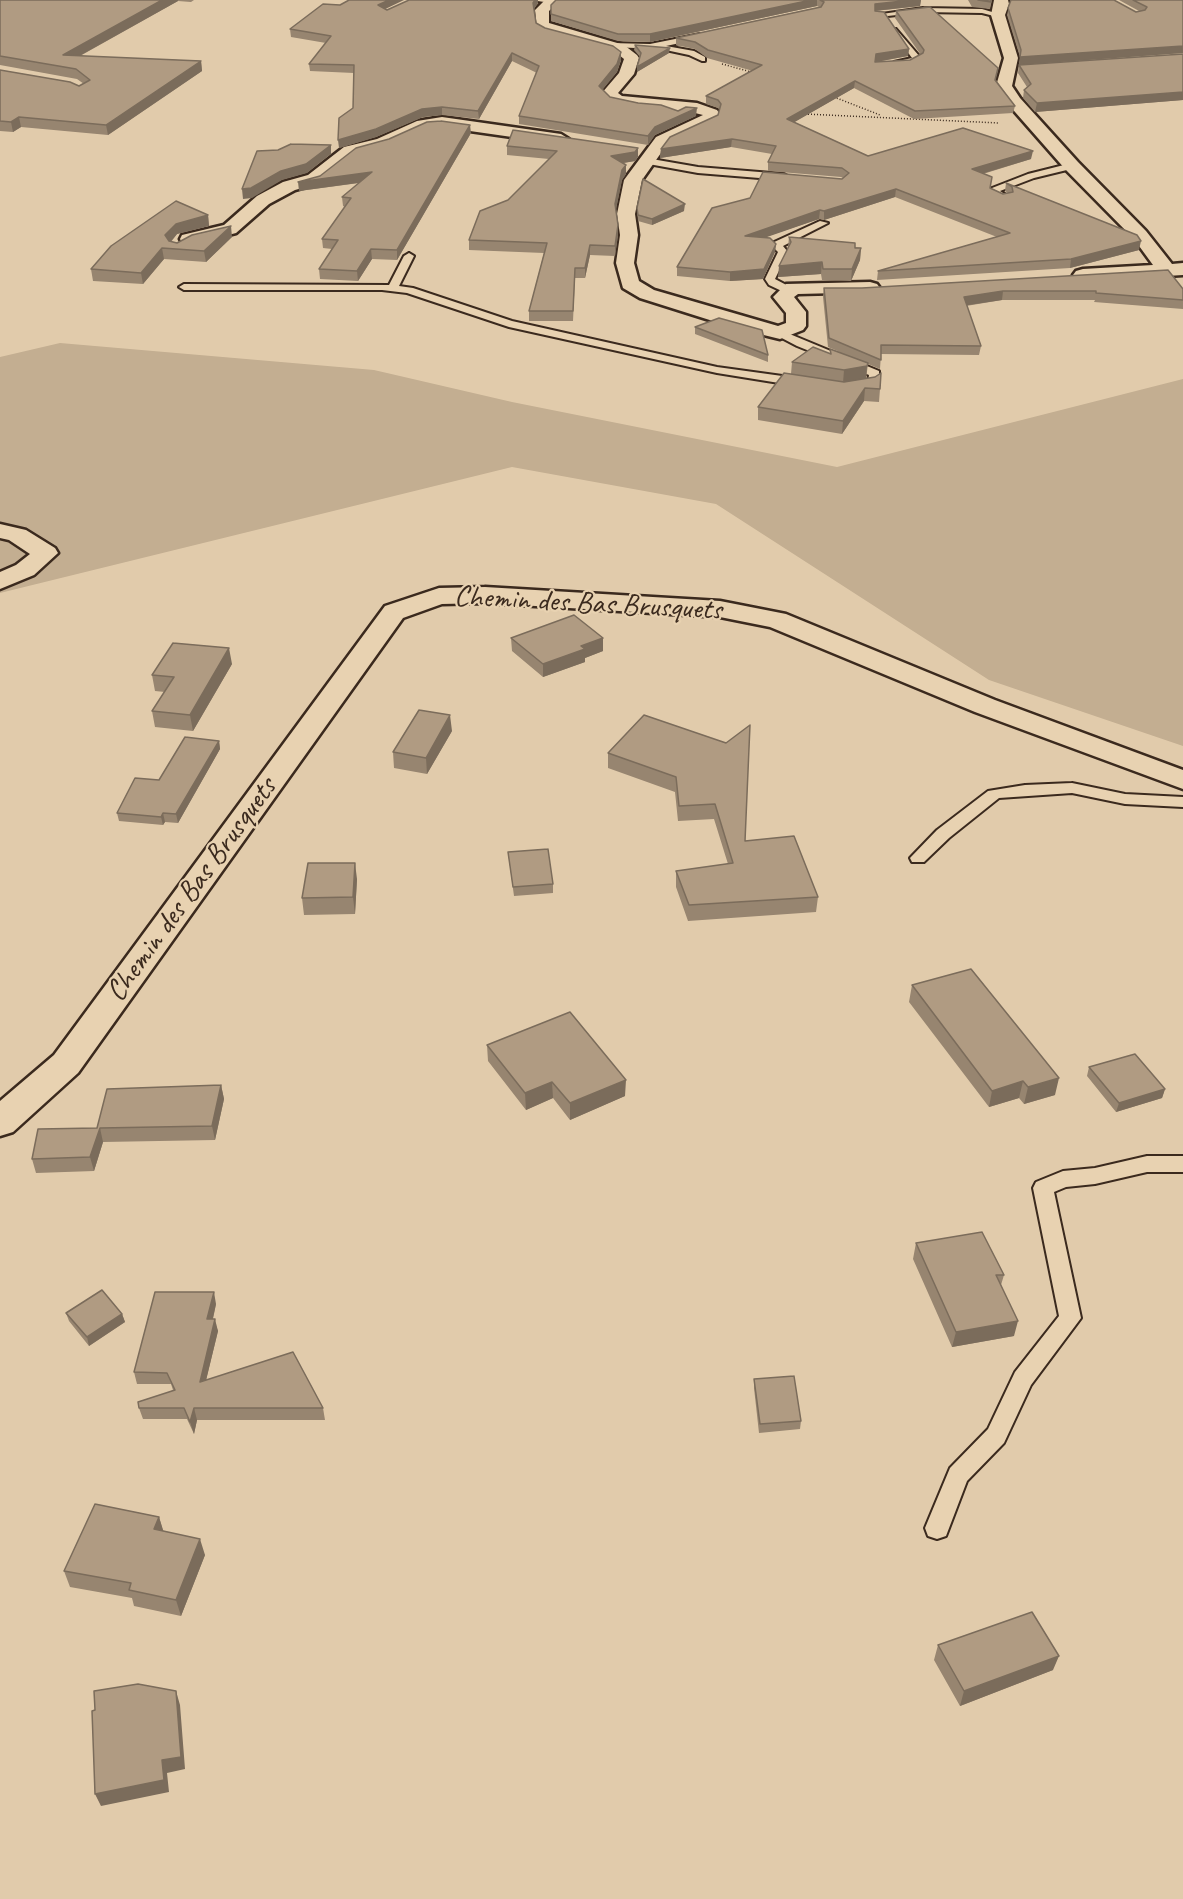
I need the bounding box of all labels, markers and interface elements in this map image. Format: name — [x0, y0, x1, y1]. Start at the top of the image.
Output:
street label: Chemin des Bas Brusquets — [453, 579, 723, 629]
street label: Chemin des Bas Brusquets — [99, 771, 285, 1009]

